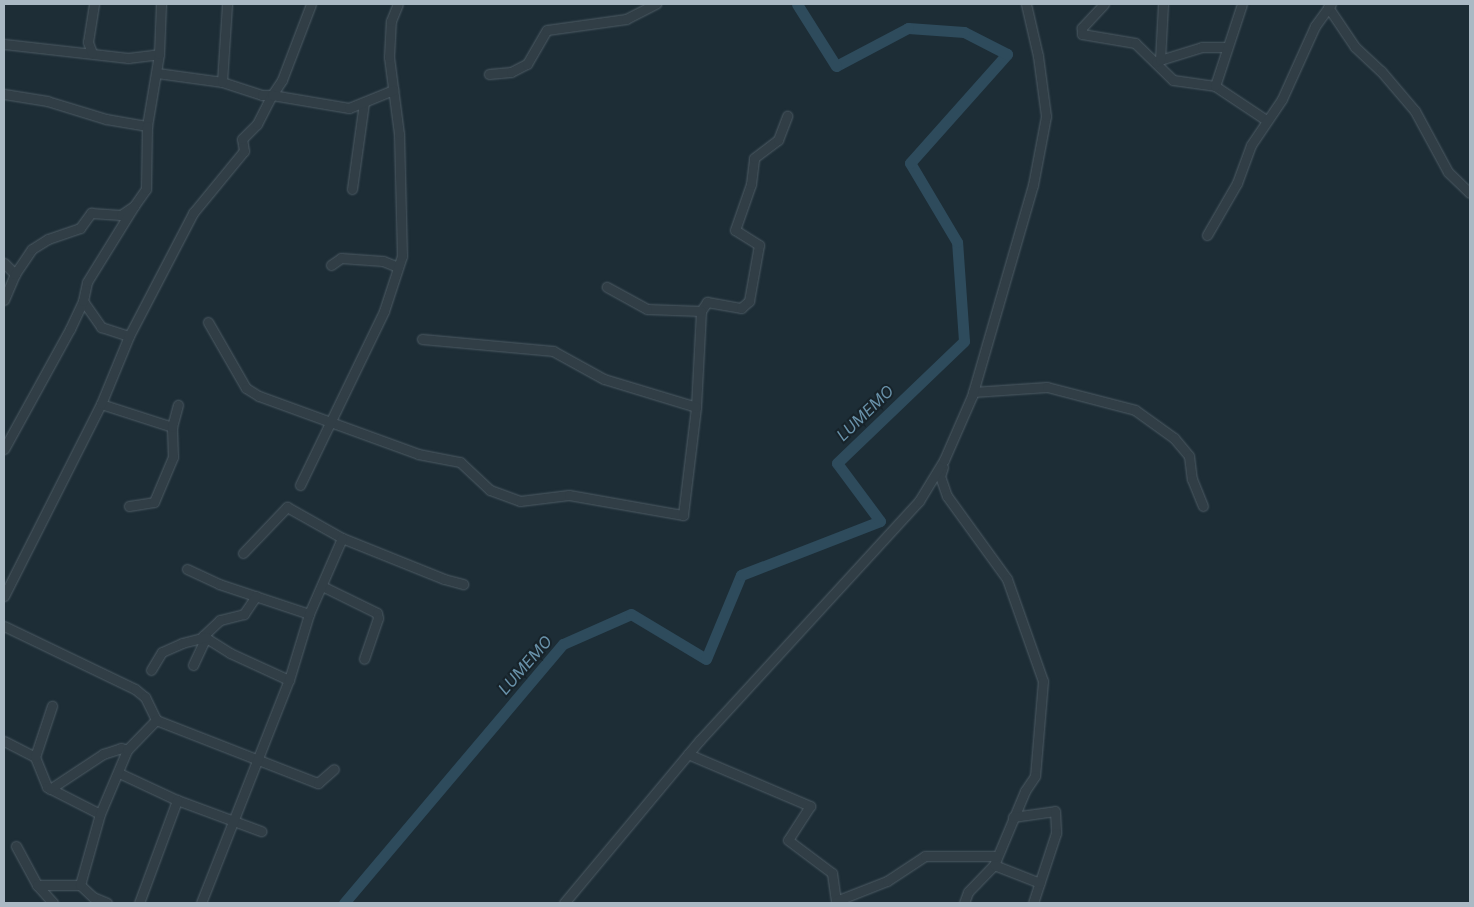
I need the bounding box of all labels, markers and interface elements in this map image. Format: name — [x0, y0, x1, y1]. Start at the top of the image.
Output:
water label: LUMEMO — [833, 381, 897, 445]
water label: LUMEMO — [494, 632, 556, 698]

